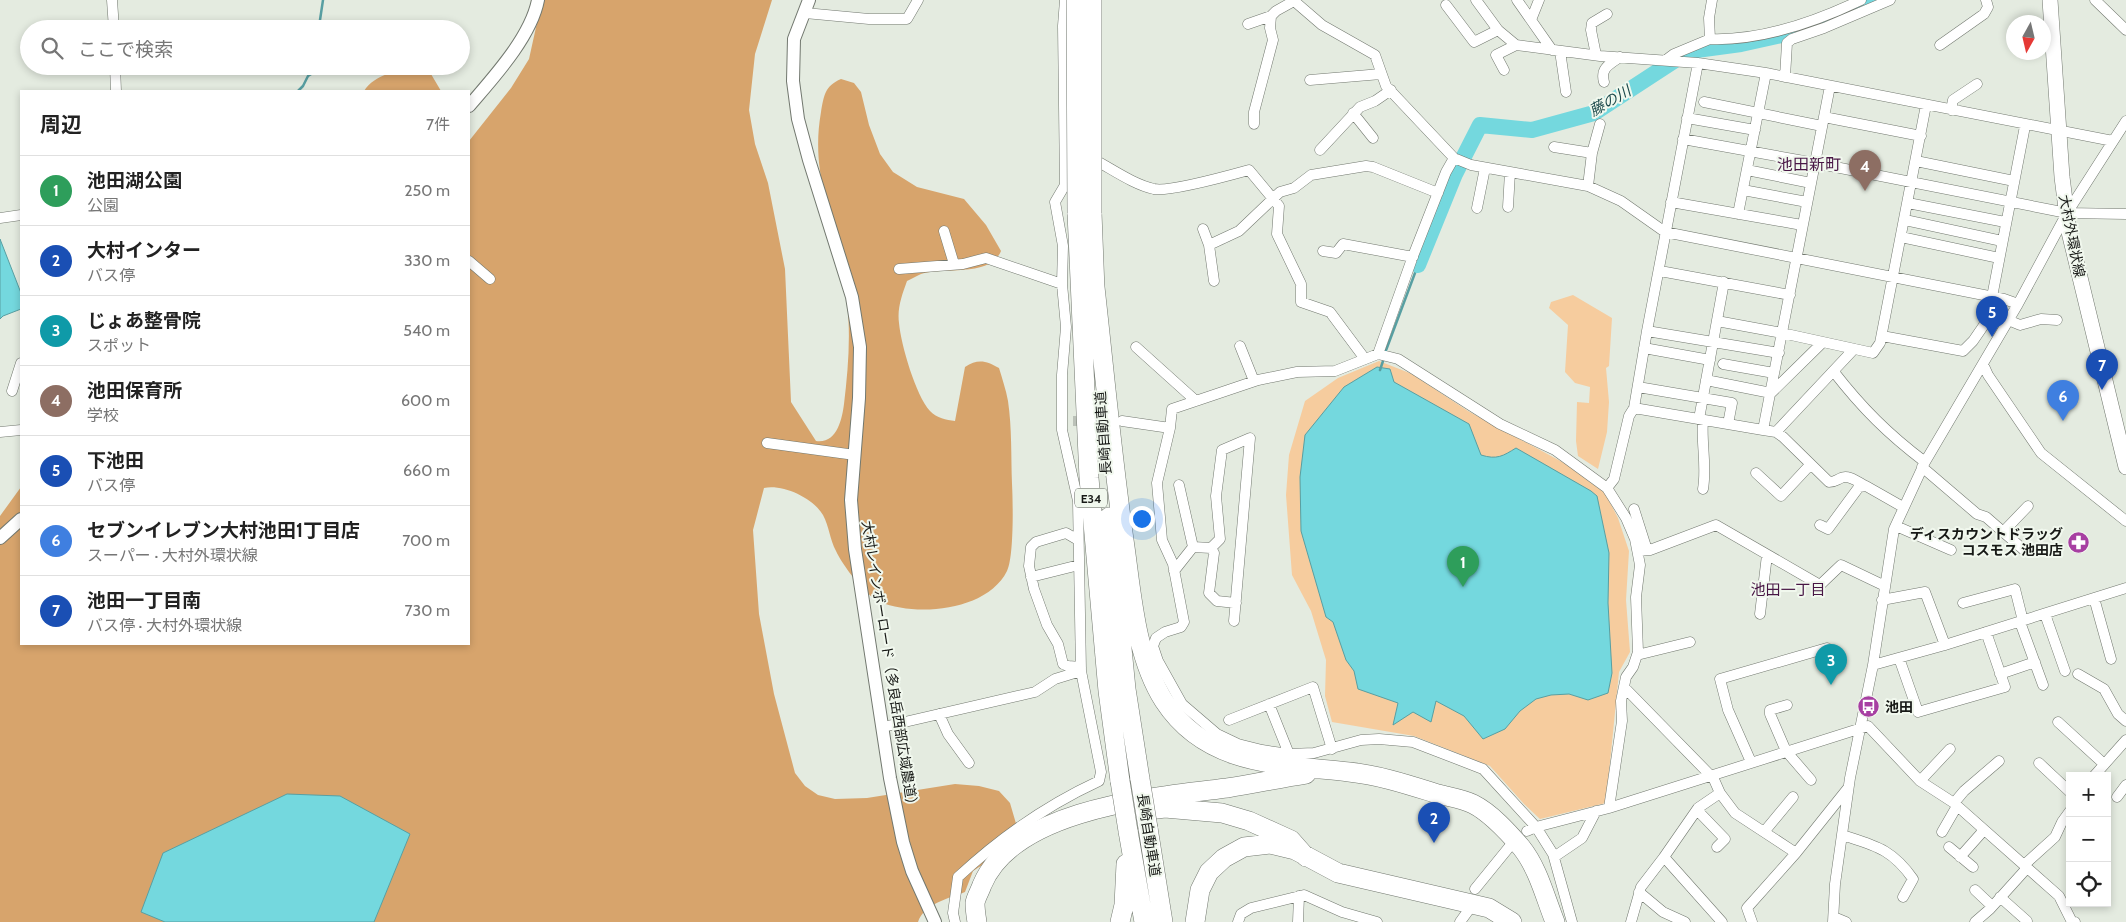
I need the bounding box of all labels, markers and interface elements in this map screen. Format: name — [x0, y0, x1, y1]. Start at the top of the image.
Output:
north arrow — [2006, 15, 2051, 60]
search box — [20, 20, 470, 75]
icon: search — [38, 34, 66, 62]
text: ここで検索 — [78, 38, 173, 61]
water label: 藤の川 — [1586, 81, 1636, 120]
text: 周辺 — [40, 112, 82, 137]
text: 7件 — [426, 115, 450, 134]
pin: 4 — [1849, 150, 1881, 191]
district label: 池田新町 — [1777, 155, 1841, 174]
text: 池田湖公園 — [87, 169, 182, 192]
text: 1 — [53, 181, 59, 200]
text: 250 m — [404, 181, 450, 200]
street label: 大村外環状線 — [2055, 193, 2089, 279]
text: 公園 — [87, 196, 119, 215]
text: 大村インター — [87, 239, 201, 262]
text: 2 — [52, 251, 60, 270]
text: 330 m — [404, 251, 450, 270]
text: バス停 — [87, 266, 135, 285]
pin: 5 — [1976, 296, 2008, 337]
text: じょあ整骨院 — [87, 309, 201, 332]
text: 3 — [52, 321, 60, 340]
text: 540 m — [403, 321, 450, 340]
text: スポット — [87, 336, 151, 355]
pin: 7 — [2086, 349, 2118, 390]
text: 池田保育所 — [87, 379, 182, 402]
pin: 6 — [2047, 380, 2079, 421]
street label: 長崎自動車道 — [1091, 390, 1115, 476]
text: 4 — [51, 391, 61, 410]
text: 600 m — [401, 391, 450, 410]
text: 学校 — [87, 406, 119, 425]
text: 下池田 — [87, 449, 144, 472]
text: 5 — [52, 461, 60, 480]
text: 660 m — [403, 461, 450, 480]
text: バス停 — [87, 476, 135, 495]
road number: E34 — [1075, 488, 1107, 508]
your location — [1129, 506, 1155, 532]
text: セブンイレブン大村池田1丁目店 — [87, 519, 360, 542]
street label: 大村レインボーロード（多良岳西部広域農道） — [858, 519, 922, 813]
place label: ディスカウントドラッグ コスモス 池田店 — [1910, 525, 2063, 559]
pharmacy icon: ディスカウントドラッグ コスモス 池田店 — [2067, 530, 2091, 554]
text: 6 — [52, 531, 61, 550]
text: 700 m — [402, 531, 450, 550]
text: スーパー · 大村外環状線 — [87, 546, 258, 565]
pin: 1 — [1447, 546, 1479, 587]
district label: 池田一丁目 — [1750, 581, 1826, 599]
text: 池田一丁目南 — [87, 589, 201, 612]
text: 7 — [52, 601, 60, 620]
text: 730 m — [404, 601, 450, 620]
text: バス停 · 大村外環状線 — [87, 616, 242, 635]
pin: 3 — [1815, 644, 1847, 685]
bus stop icon: 池田 — [1857, 695, 1881, 719]
place label: 池田 — [1885, 698, 1913, 716]
map controls — [2066, 772, 2111, 907]
button: + — [2066, 772, 2111, 817]
street label: 長崎自動車道 — [1134, 792, 1164, 878]
pin: 2 — [1418, 802, 1450, 843]
button: − — [2066, 817, 2111, 862]
button: locate — [2066, 862, 2111, 907]

